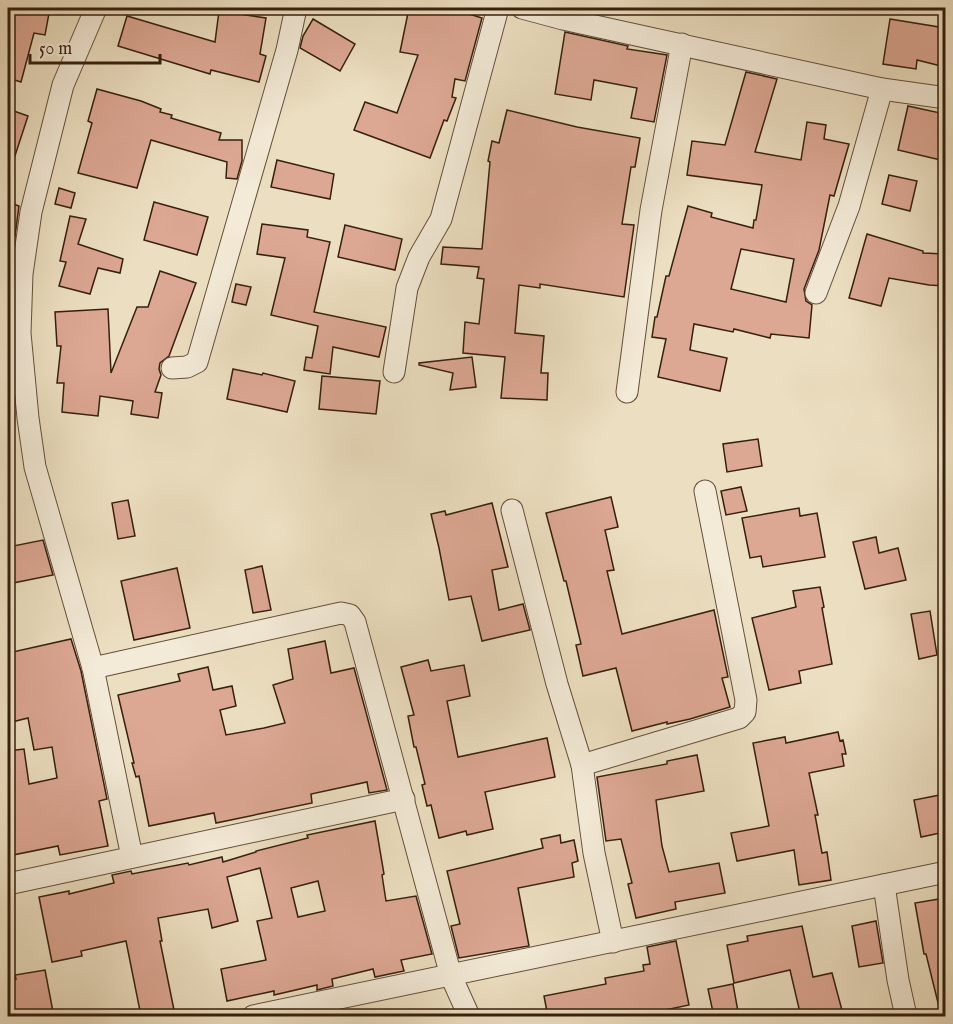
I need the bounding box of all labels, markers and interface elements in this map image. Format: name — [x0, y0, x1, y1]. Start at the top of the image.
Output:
scale bar — [30, 27, 160, 65]
text: 50 m — [39, 38, 72, 61]

